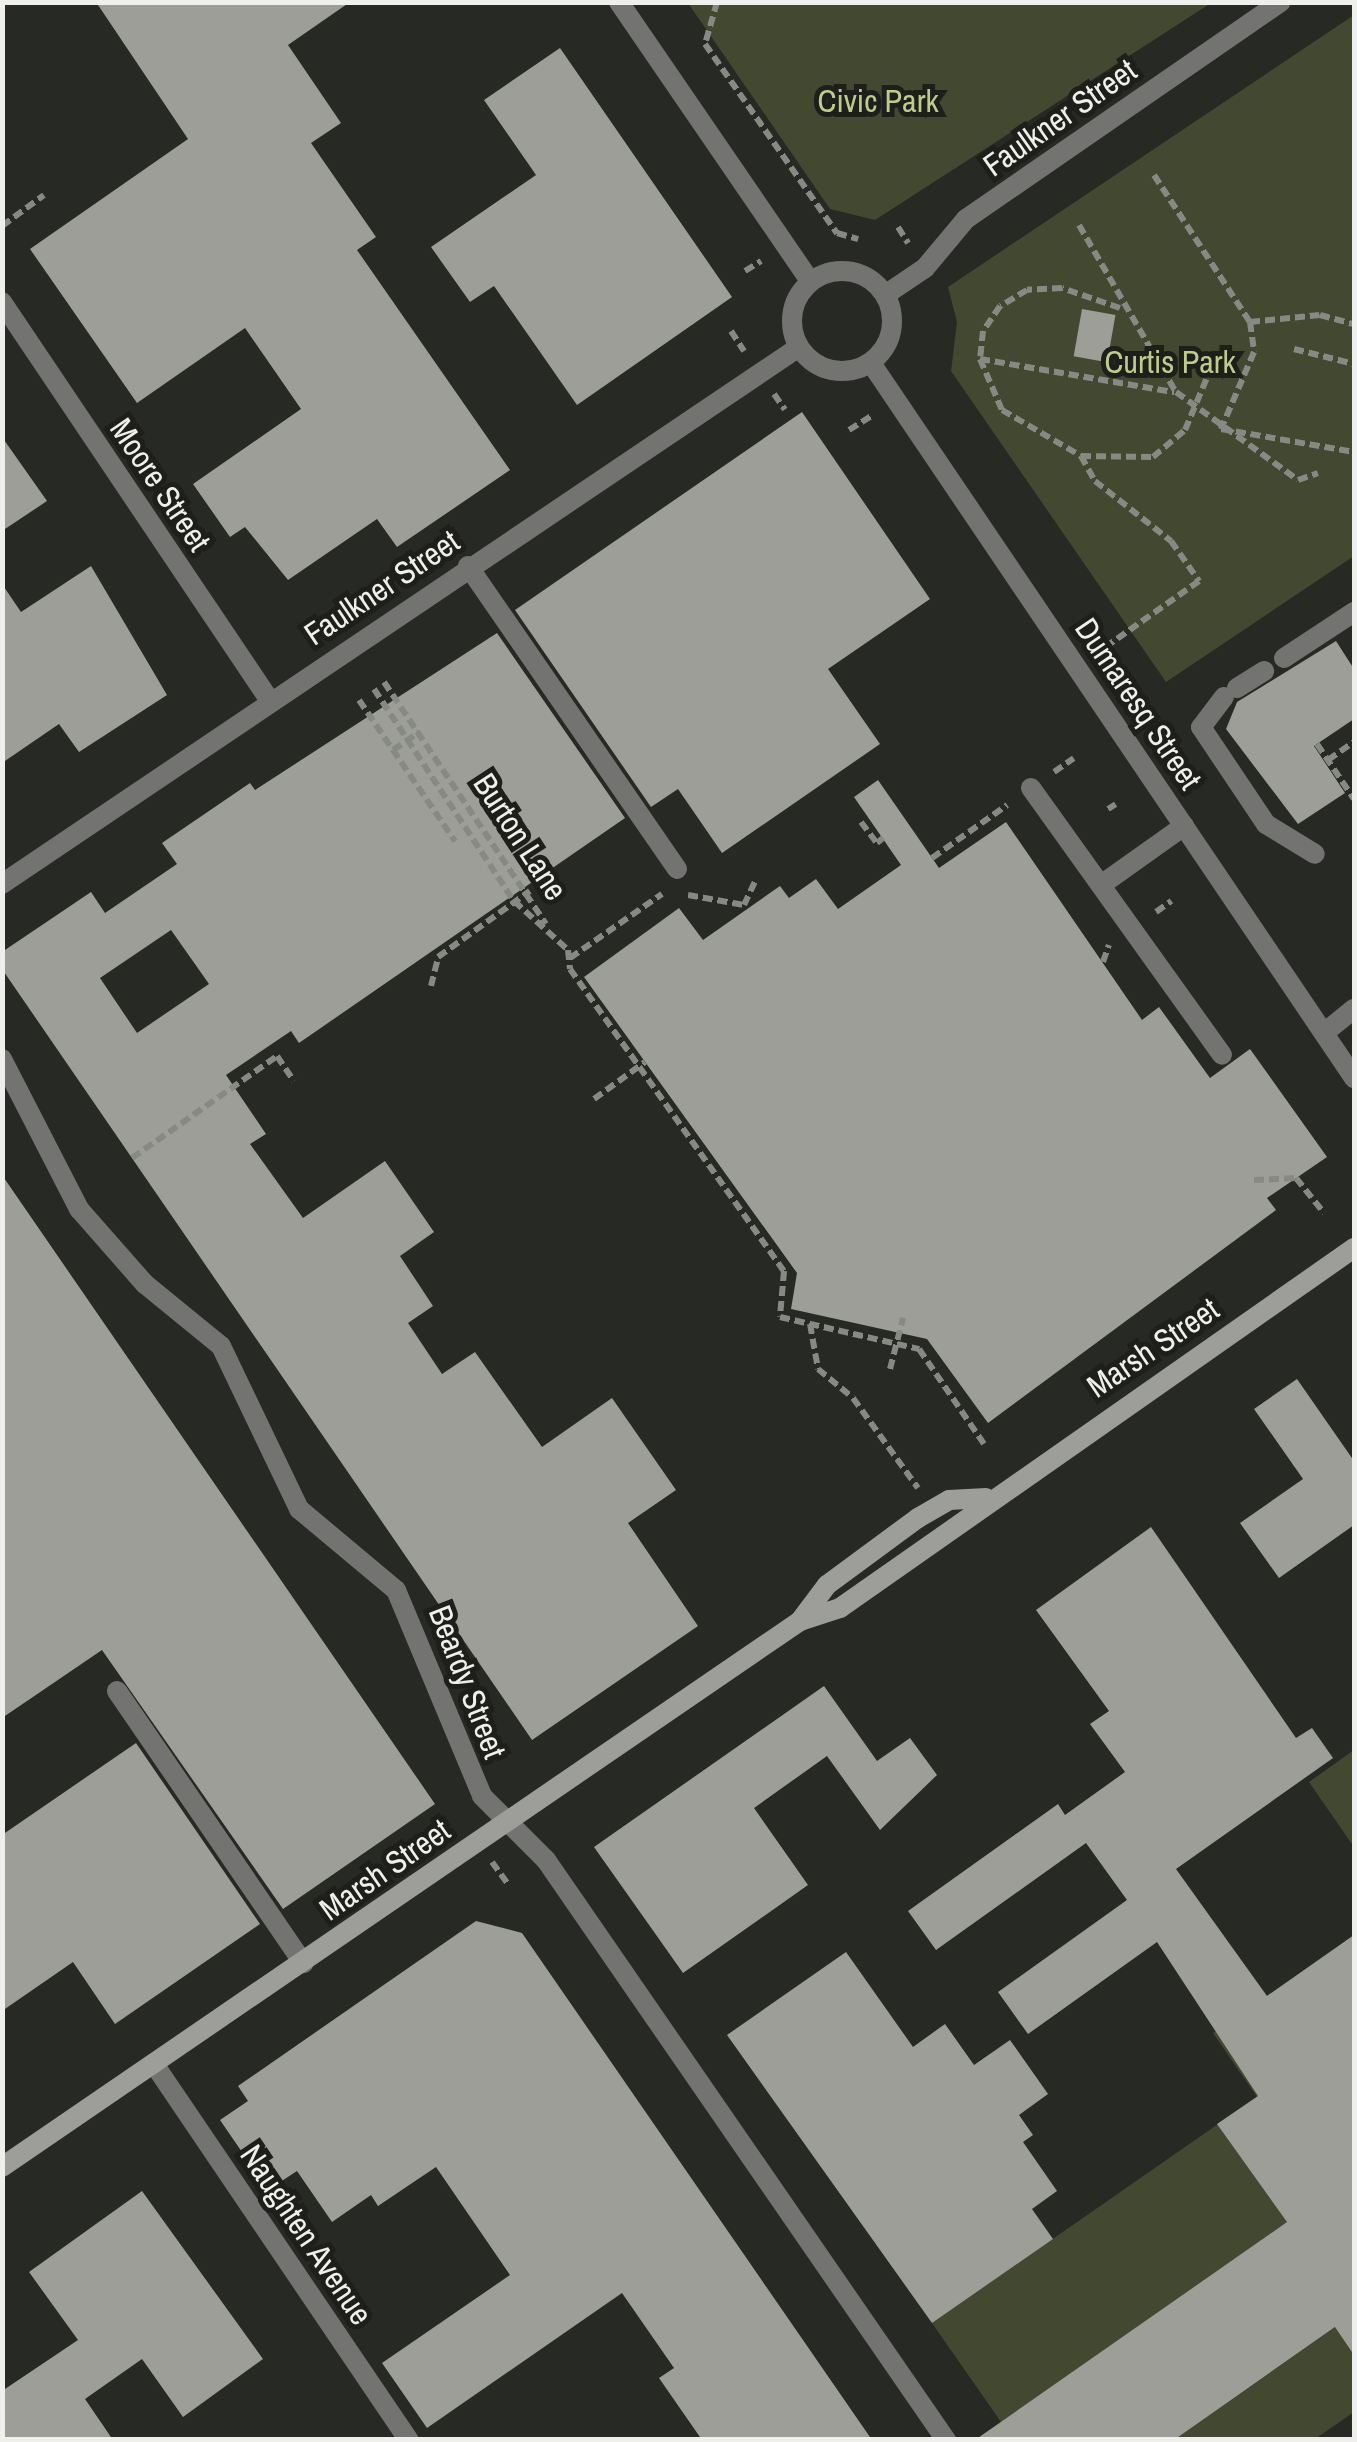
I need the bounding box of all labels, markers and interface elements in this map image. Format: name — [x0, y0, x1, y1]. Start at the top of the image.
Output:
street label: Faulkner Street — [976, 51, 1144, 185]
park label: Civic Park — [817, 82, 939, 120]
park label: Curtis Park — [1104, 343, 1236, 381]
street label: Moore Street — [102, 411, 218, 559]
street label: Faulkner Street — [297, 522, 467, 654]
street label: Dumaresq Street — [1067, 611, 1209, 797]
street label: Burton Lane — [465, 767, 575, 907]
street label: Marsh Street — [1080, 1290, 1226, 1406]
street label: Beardy Street — [420, 1600, 514, 1764]
street label: Marsh Street — [312, 1811, 458, 1929]
street label: Naughten Avenue — [231, 2137, 381, 2333]

